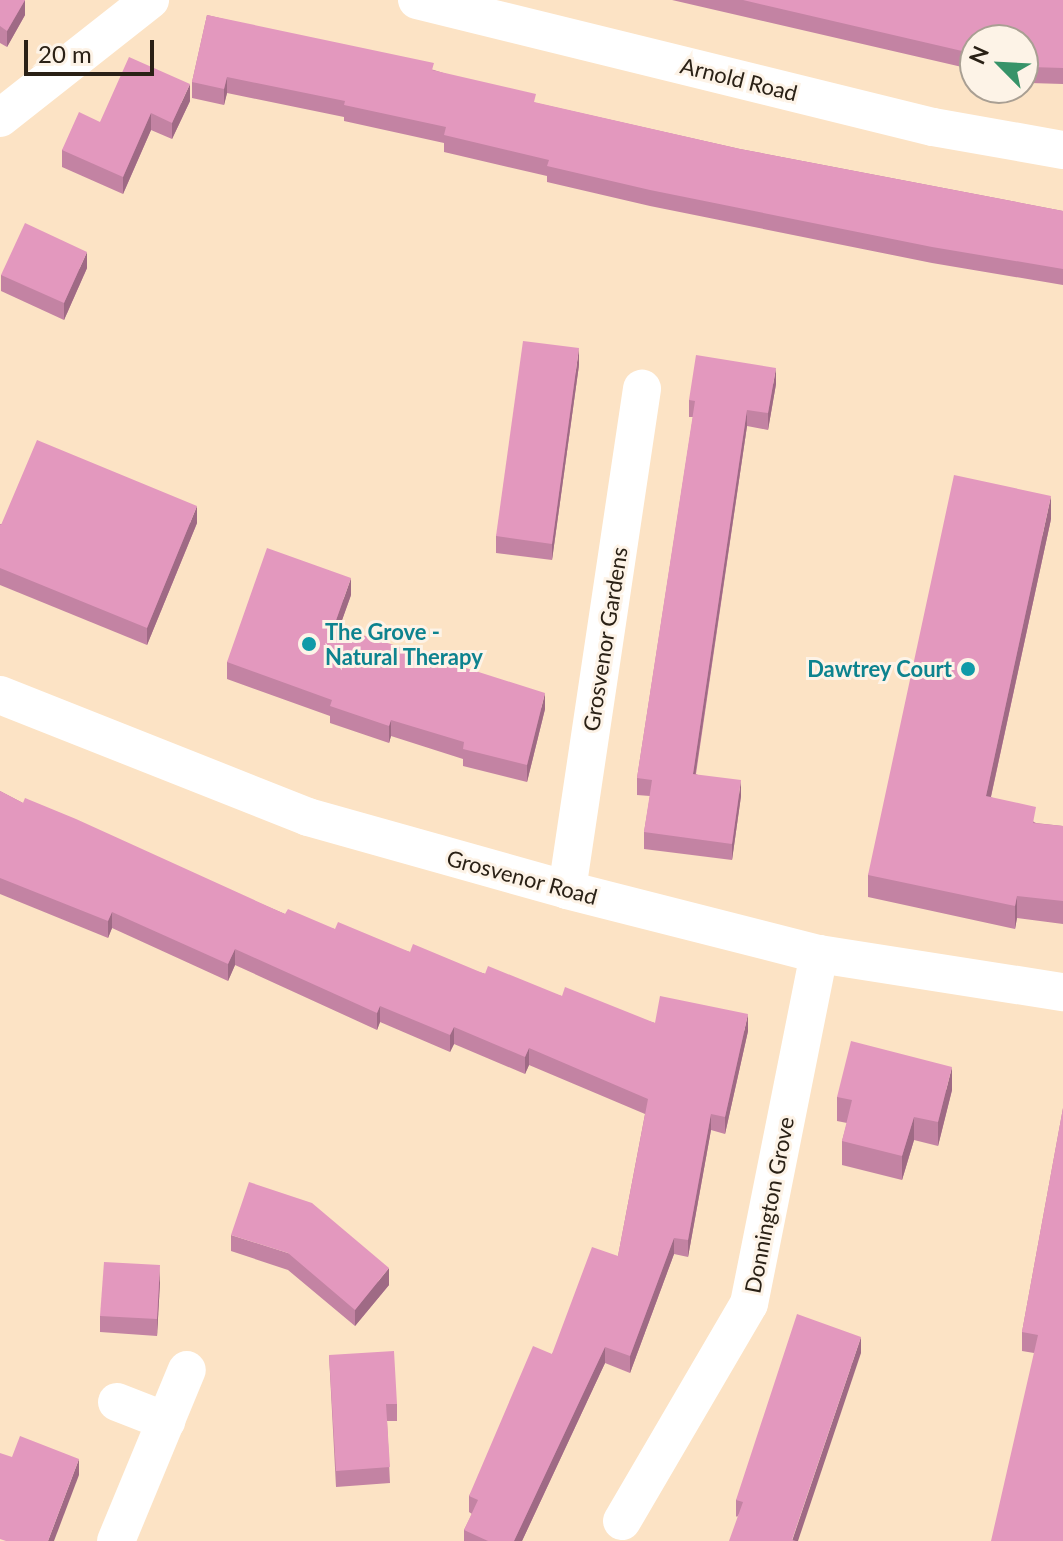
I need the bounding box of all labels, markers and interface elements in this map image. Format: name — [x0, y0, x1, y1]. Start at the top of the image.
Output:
scale bar — [28, 24, 158, 74]
north arrow — [959, 24, 1039, 104]
text: 20 m — [38, 39, 92, 68]
text: N — [963, 42, 994, 68]
street label: Arnold Road — [678, 52, 800, 106]
street label: Grosvenor Gardens — [577, 545, 633, 733]
place label: The Grove - Natural Therapy — [325, 618, 483, 670]
marker: The Grove - Natural Therapy — [300, 635, 318, 653]
place label: Dawtrey Court — [807, 656, 952, 682]
marker: Dawtrey Court — [959, 660, 977, 678]
street label: Grosvenor Road — [444, 844, 600, 910]
street label: Donnington Grove — [739, 1115, 799, 1295]

